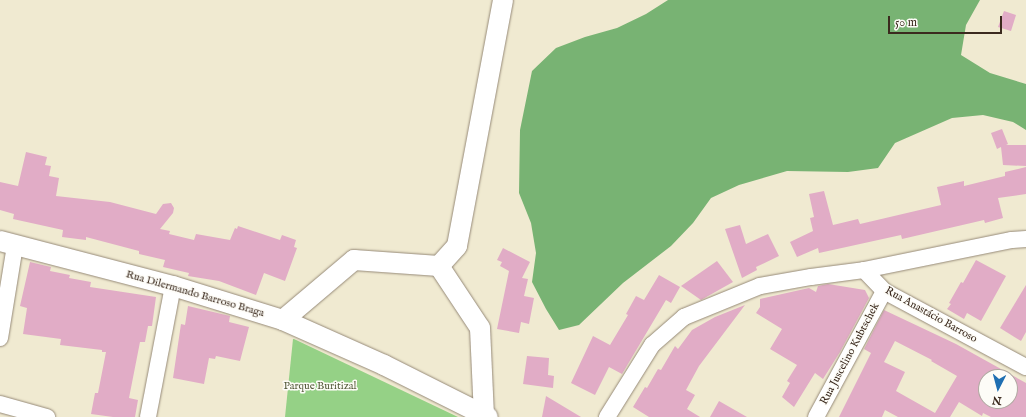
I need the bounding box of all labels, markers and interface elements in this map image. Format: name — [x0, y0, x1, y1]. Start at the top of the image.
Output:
scale bar — [890, 8, 1004, 34]
text: 50 m — [895, 15, 917, 30]
street label: Rua Dilermando Barroso Braga — [124, 268, 266, 320]
street label: Rua Anastácio Barroso — [883, 284, 979, 346]
street label: Rua Juscelino Kubtschek — [818, 301, 882, 407]
north arrow — [978, 369, 1018, 409]
park label: Parque Buritizal — [283, 379, 357, 393]
text: N — [991, 392, 1002, 407]

